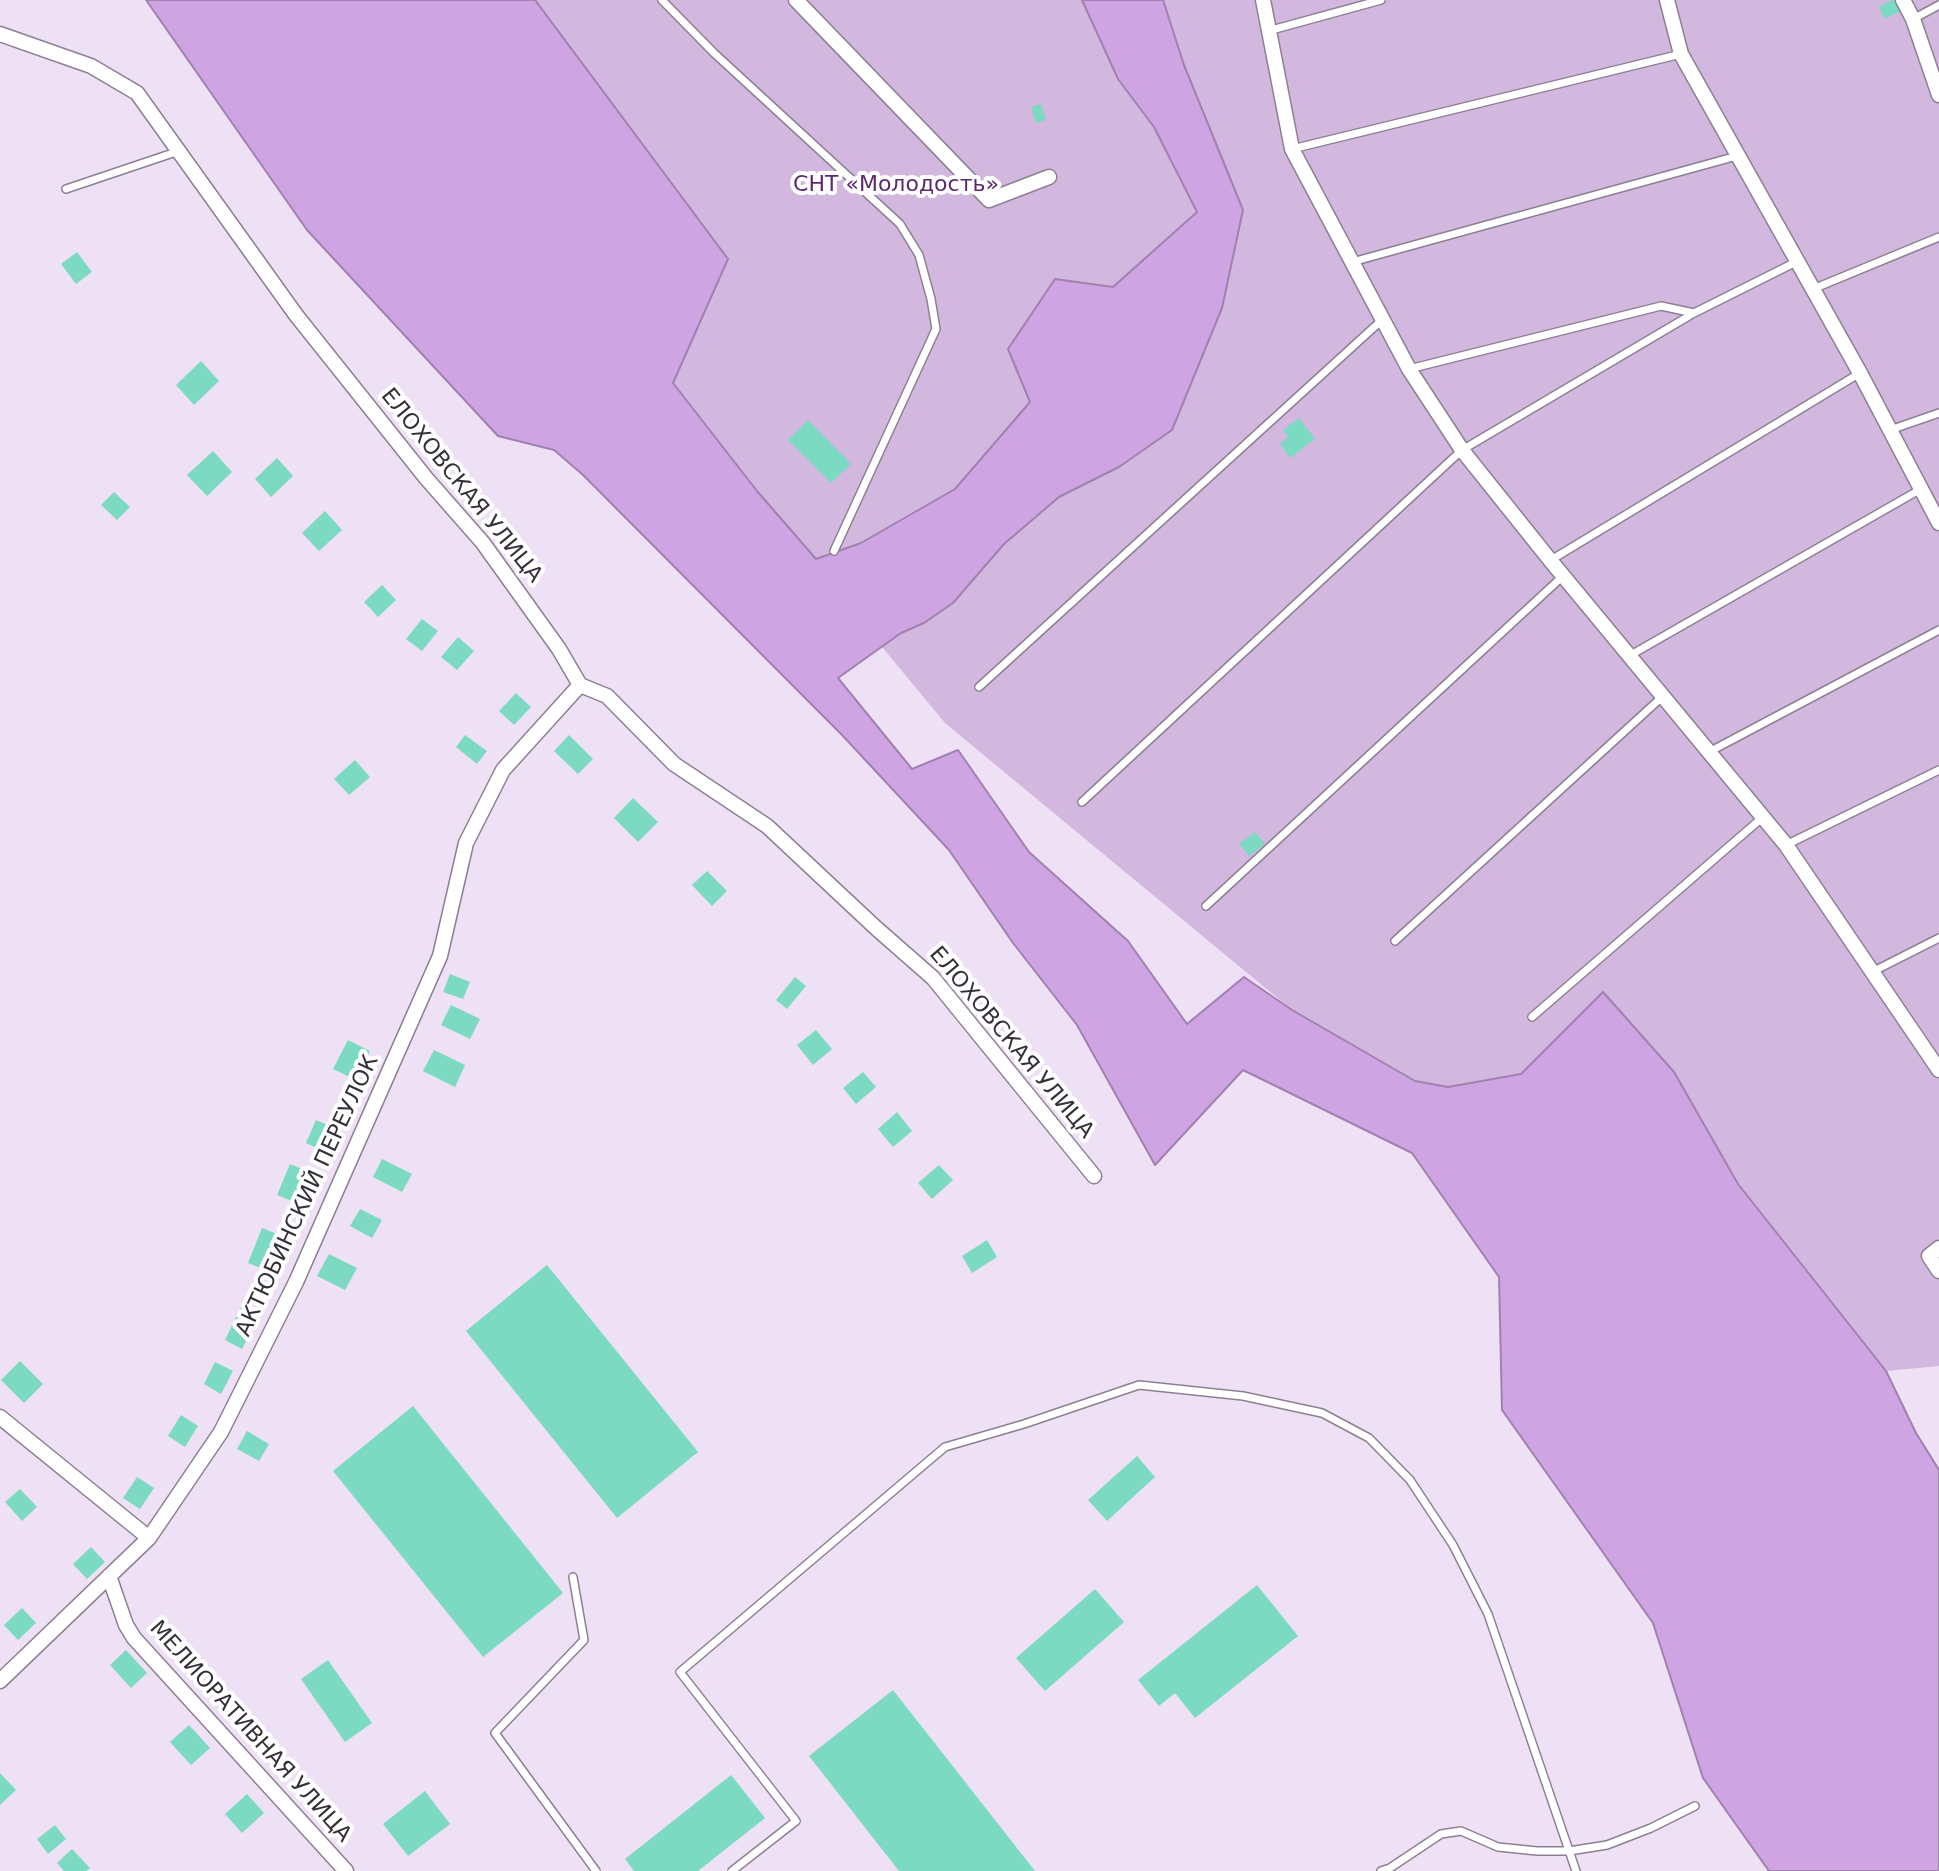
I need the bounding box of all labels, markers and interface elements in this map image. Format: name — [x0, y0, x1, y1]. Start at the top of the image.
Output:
park label: СНТ «Молодость» — [793, 172, 999, 198]
street label: ЕЛОХОВСКАЯ УЛИЦА — [375, 384, 547, 588]
street label: ЕЛОХОВСКАЯ УЛИЦА — [923, 942, 1099, 1144]
street label: АКТЮБИНСКИЙ ПЕРЕУЛОК — [231, 1051, 385, 1341]
street label: МЕЛИОРАТИВНАЯ УЛИЦА — [144, 1616, 356, 1848]

